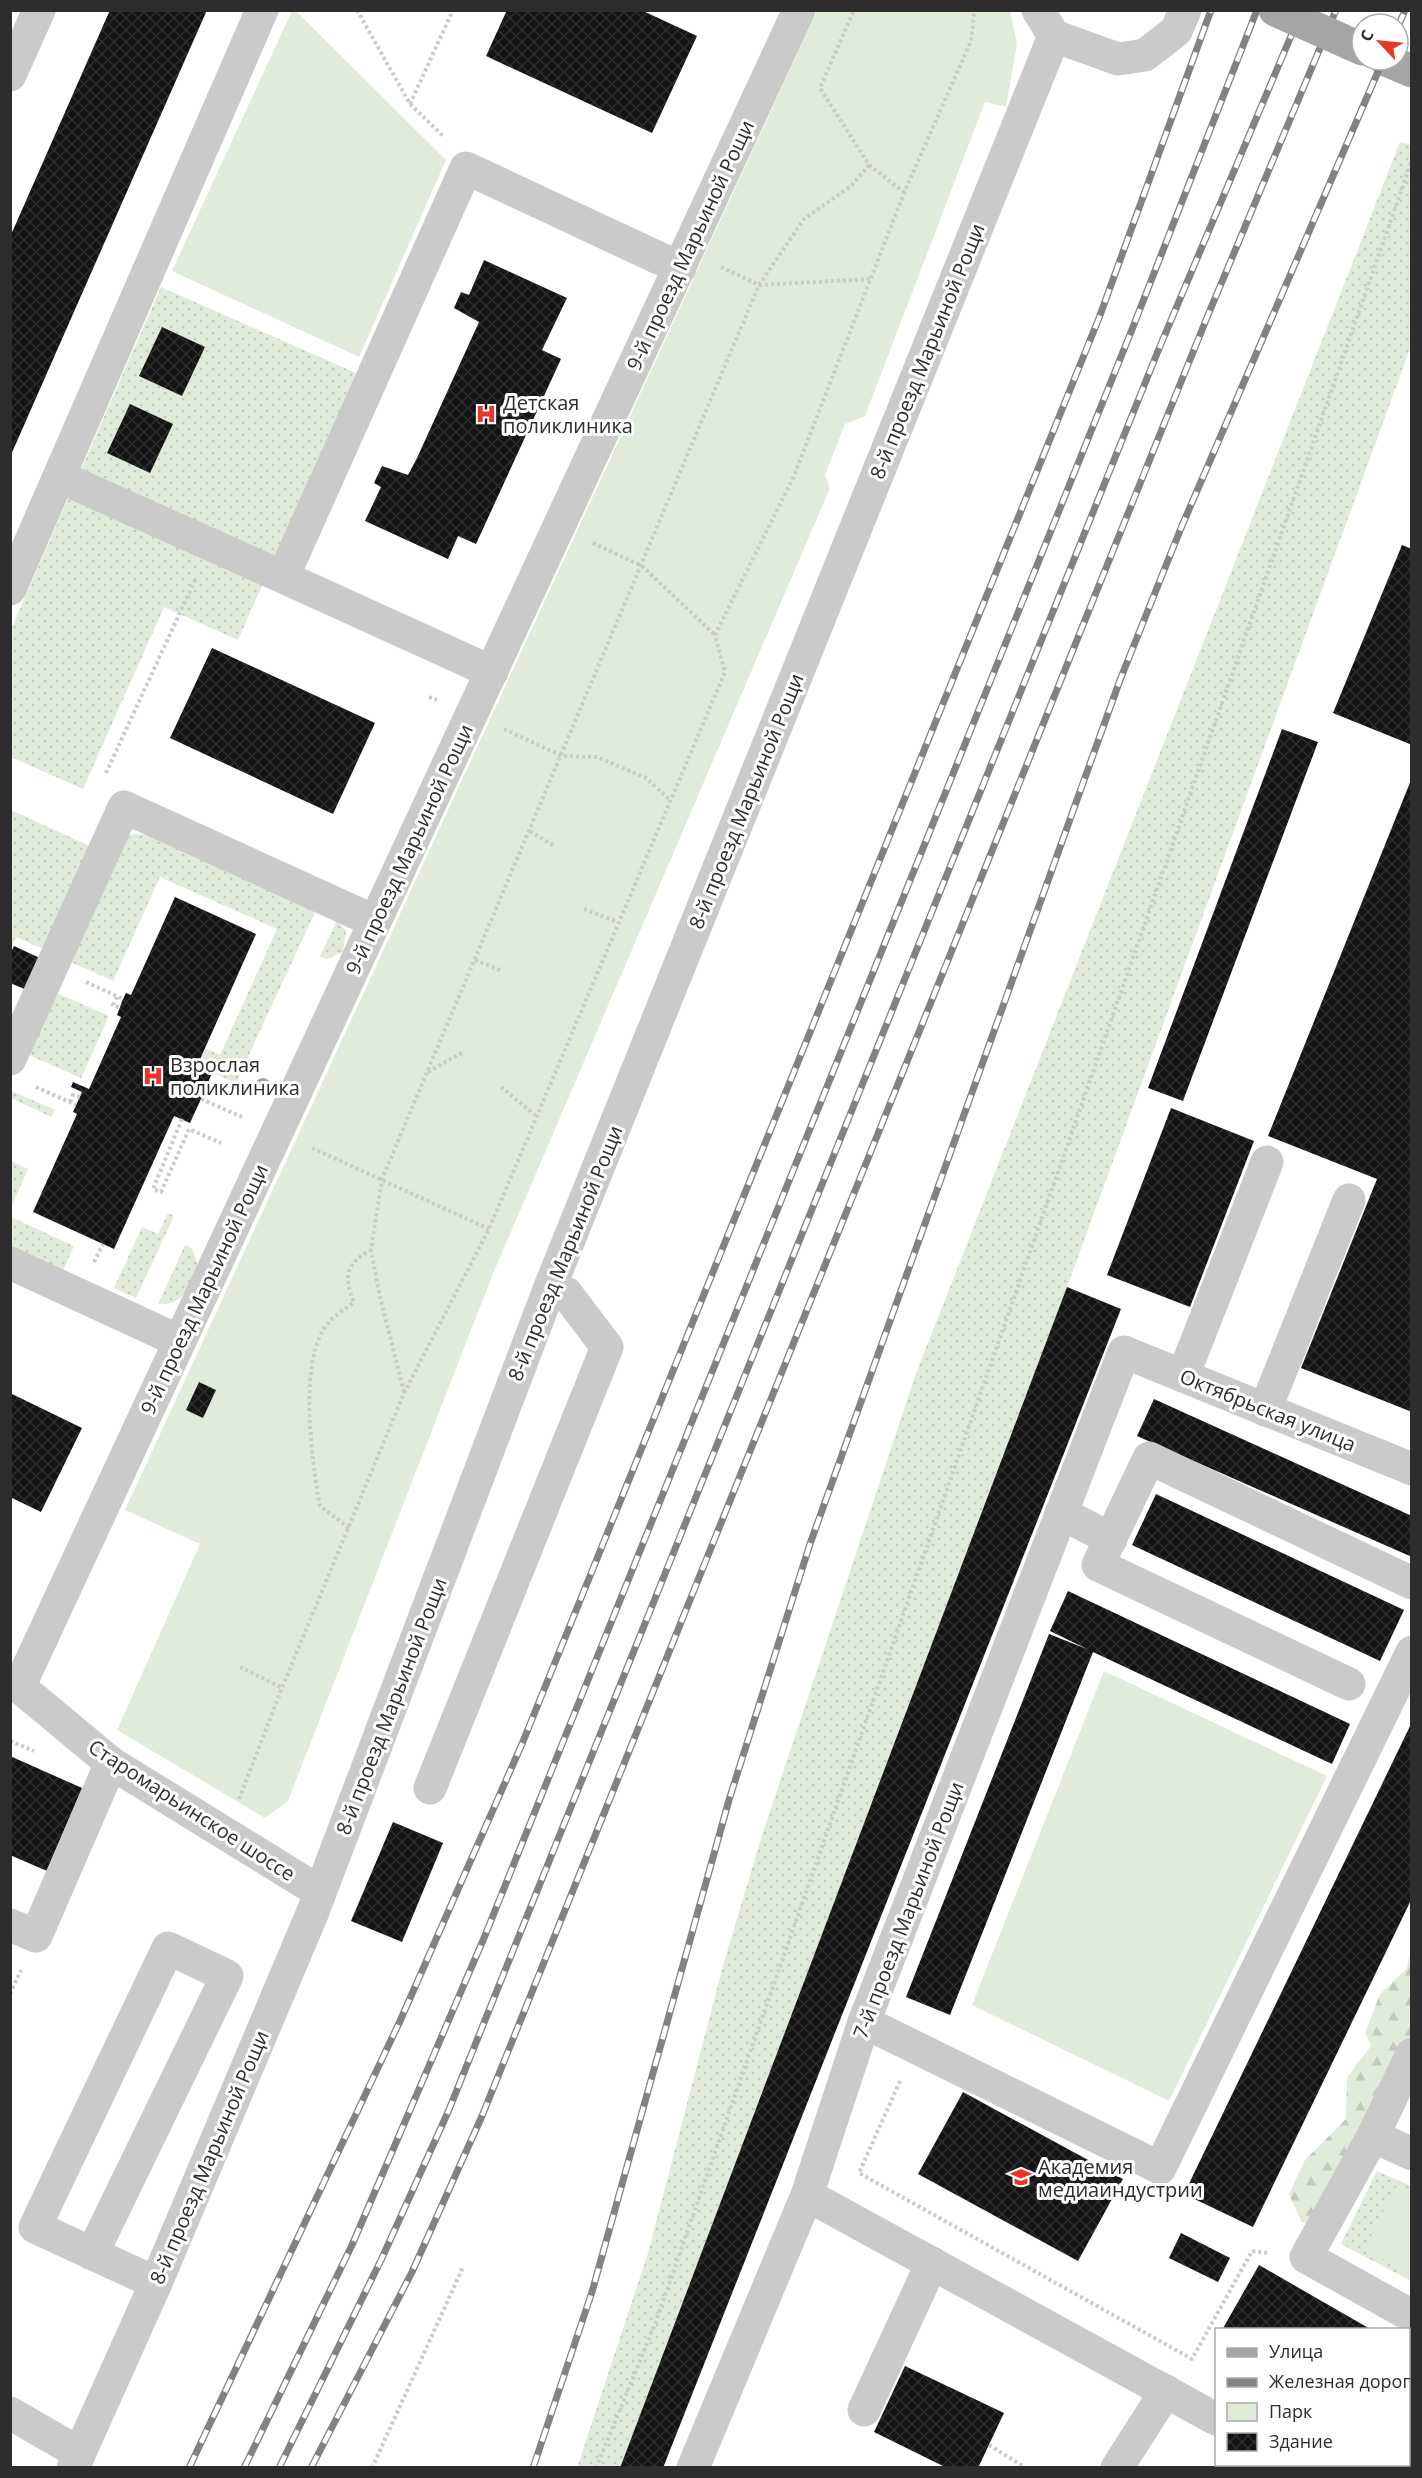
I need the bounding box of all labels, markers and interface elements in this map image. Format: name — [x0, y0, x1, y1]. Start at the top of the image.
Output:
north arrow — [1350, 12, 1410, 72]
text: С — [1354, 26, 1379, 45]
street label: 9-й проезд Марьиной Рощи — [620, 115, 760, 375]
street label: 8-й проезд Марьиной Рощи — [863, 219, 991, 483]
place label: Детская поликлиника — [503, 389, 633, 439]
hospital icon: Детская поликлиника — [474, 402, 498, 426]
street label: 8-й проезд Марьиной Рощи — [682, 669, 810, 933]
street label: 9-й проезд Марьиной Рощи — [339, 719, 479, 979]
place label: Взрослая поликлиника — [170, 1051, 300, 1101]
hospital icon: Взрослая поликлиника — [141, 1064, 165, 1088]
street label: 8-й проезд Марьиной Рощи — [501, 1121, 629, 1385]
street label: 9-й проезд Марьиной Рощи — [134, 1159, 274, 1419]
street label: Октябрьская улица — [1176, 1362, 1360, 1458]
street label: 8-й проезд Марьиной Рощи — [329, 1574, 453, 1838]
street label: Старомарьинское шоссе — [84, 1733, 300, 1887]
street label: 7-й проезд Марьиной Рощи — [846, 1778, 970, 2042]
street label: 8-й проезд Марьиной Рощи — [143, 2026, 275, 2288]
place label: Академия медиаиндустрии — [1038, 2153, 1203, 2203]
school or university icon: Академия медиаиндустрии — [1009, 2165, 1033, 2189]
legend — [1215, 2328, 1410, 2466]
text: Улица — [1269, 2339, 1323, 2363]
text: Железная дорога — [1269, 2369, 1420, 2393]
text: Парк — [1269, 2399, 1313, 2423]
text: Здание — [1269, 2429, 1333, 2453]

